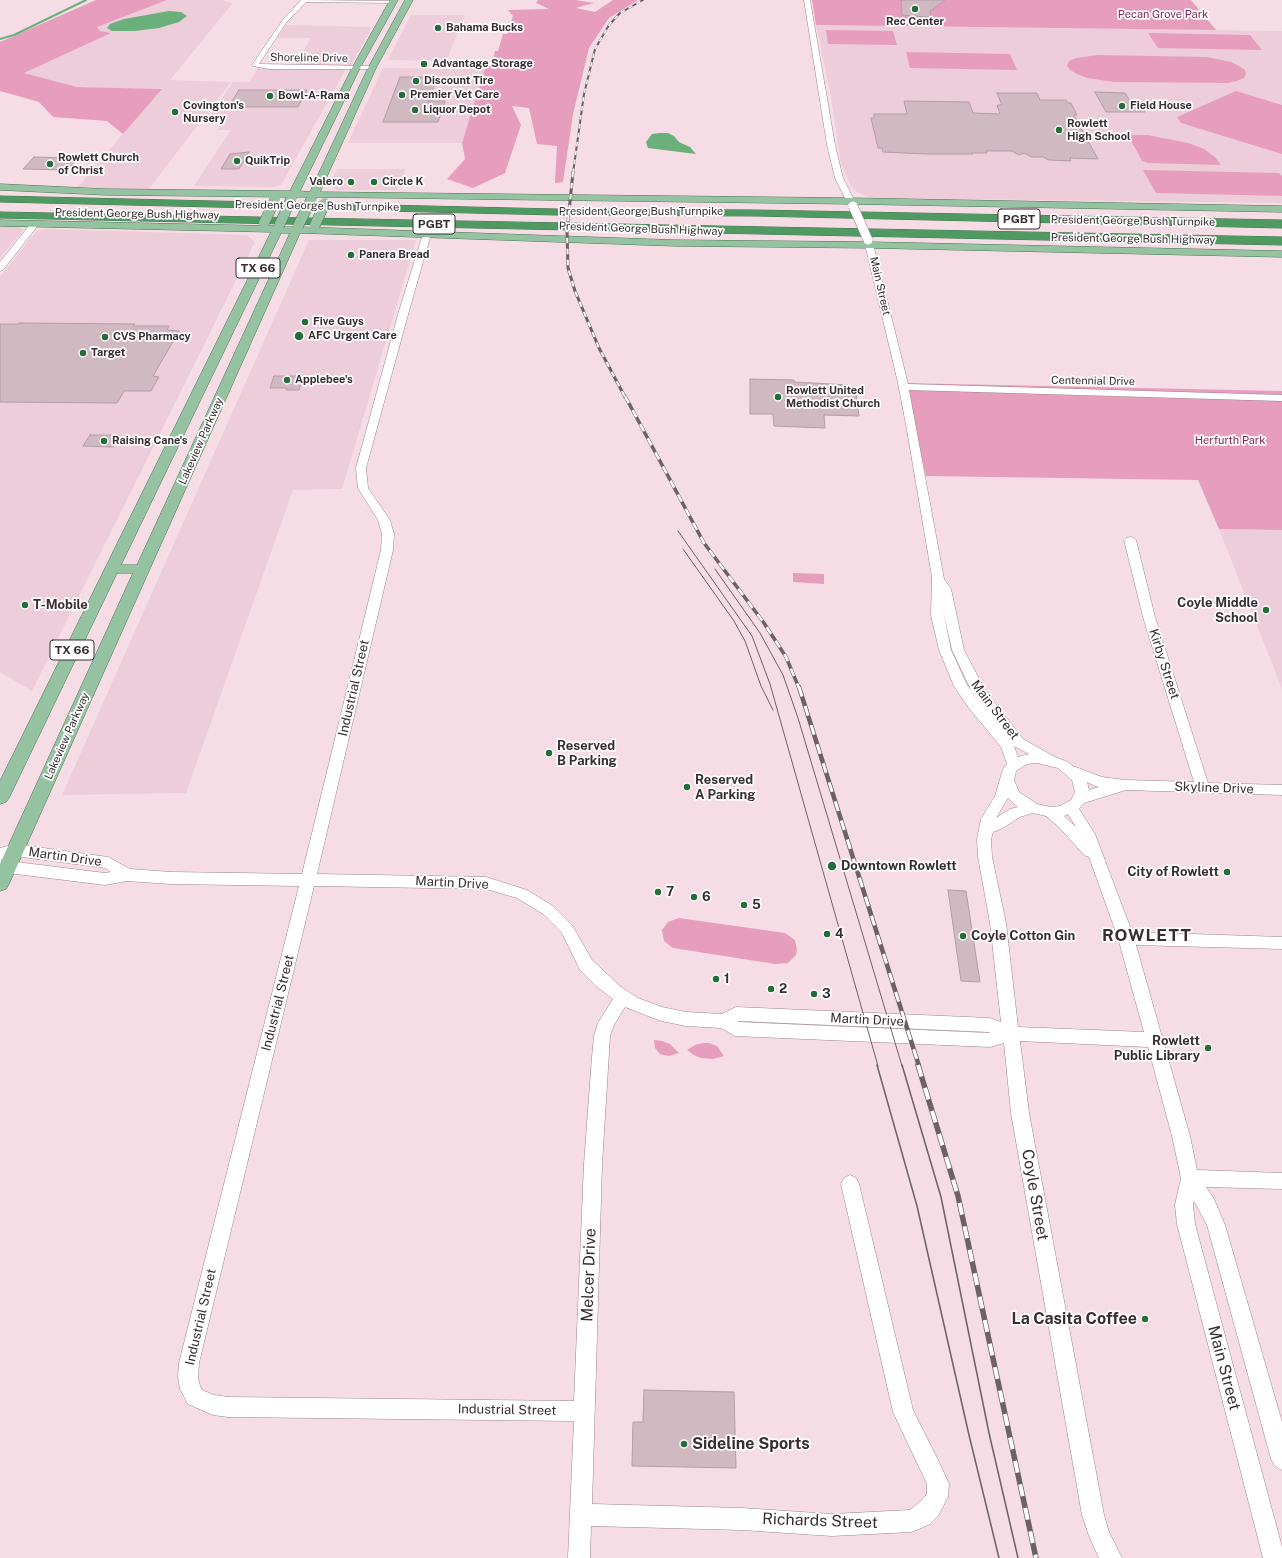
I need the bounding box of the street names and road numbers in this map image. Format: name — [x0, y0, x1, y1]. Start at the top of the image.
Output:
street label: Shoreline Drive — [270, 51, 348, 65]
street label: President George Bush Turnpike — [235, 198, 399, 214]
street label: President George Bush Turnpike — [559, 205, 723, 219]
street label: President George Bush Highway — [55, 206, 219, 222]
road number: PGBT — [998, 209, 1040, 229]
street label: President George Bush Turnpike — [1051, 213, 1215, 229]
road number: PGBT — [413, 214, 455, 234]
street label: President George Bush Highway — [559, 220, 723, 238]
street label: President George Bush Highway — [1051, 231, 1215, 247]
street label: Main Street — [867, 255, 893, 317]
road number: TX 66 — [236, 258, 280, 278]
street label: Centennial Drive — [1051, 374, 1135, 388]
street label: Lakeview Parkway — [176, 395, 226, 487]
street label: Kirby Street — [1145, 627, 1183, 701]
street label: Industrial Street — [335, 638, 373, 738]
road number: TX 66 — [50, 640, 94, 660]
street label: Main Street — [968, 677, 1022, 743]
street label: Lakeview Parkway — [42, 690, 92, 782]
street label: Skyline Drive — [1174, 779, 1254, 797]
street label: Martin Drive — [27, 844, 103, 870]
street label: Martin Drive — [415, 873, 489, 893]
street label: Industrial Street — [259, 953, 297, 1053]
street label: Martin Drive — [830, 1010, 904, 1030]
street label: Coyle Street — [1018, 1148, 1052, 1242]
street label: Melcer Drive — [578, 1228, 600, 1322]
street label: Industrial Street — [182, 1267, 220, 1367]
street label: Main Street — [1203, 1324, 1245, 1412]
street label: Industrial Street — [458, 1401, 556, 1419]
street label: Richards Street — [762, 1509, 878, 1533]

